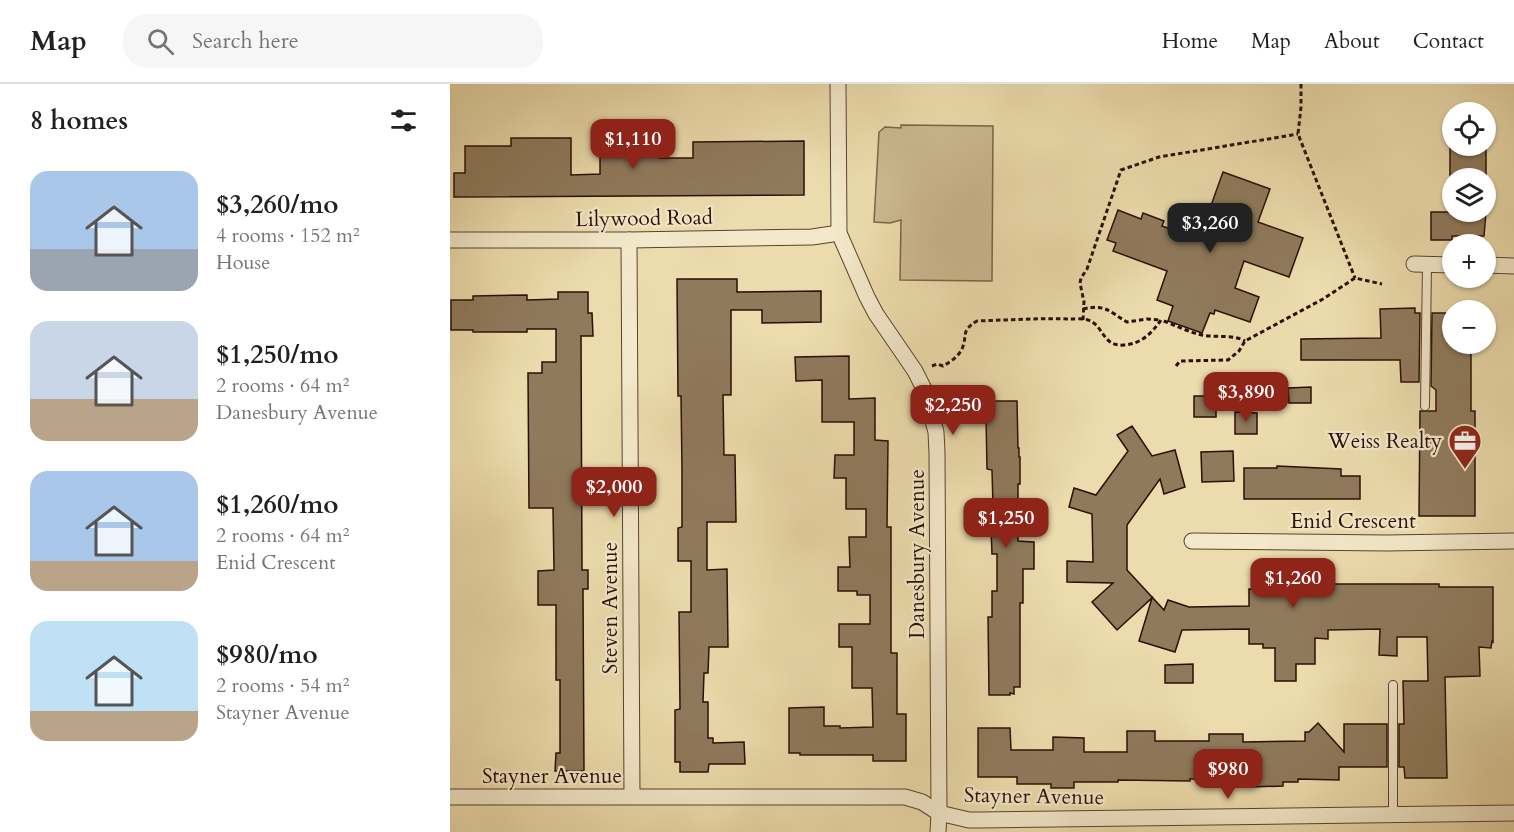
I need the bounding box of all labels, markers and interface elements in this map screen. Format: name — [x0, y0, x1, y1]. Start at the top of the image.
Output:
search box — [123, 14, 543, 68]
text: Map — [30, 22, 87, 60]
icon: search — [144, 25, 177, 58]
text: Search here — [192, 26, 299, 56]
text: Home — [1162, 27, 1218, 56]
text: Map — [1251, 27, 1291, 56]
text: About — [1324, 27, 1380, 56]
text: Contact — [1413, 27, 1484, 56]
map controls — [1442, 102, 1496, 354]
button: locate — [1442, 102, 1496, 156]
text: 8 homes — [30, 103, 128, 138]
icon: filters — [387, 104, 420, 137]
pin: $1,110 — [584, 119, 682, 170]
text: $1,110 — [604, 125, 662, 152]
button: layers — [1442, 168, 1496, 222]
text: $3,260/mo — [216, 187, 339, 222]
icon: home — [78, 195, 150, 267]
street label: Lilywood Road — [575, 203, 713, 234]
pin: $3,260 — [1161, 203, 1259, 254]
text: $3,260 — [1181, 209, 1239, 236]
text: 4 rooms · 152 m² — [216, 222, 360, 249]
button: + — [1442, 234, 1496, 288]
text: House — [216, 249, 270, 276]
button: − — [1442, 300, 1496, 354]
text: $1,250/mo — [216, 337, 339, 372]
icon: home — [78, 345, 150, 417]
text: 2 rooms · 64 m² — [216, 372, 349, 399]
pin: $3,890 — [1197, 372, 1295, 423]
text: $3,890 — [1217, 378, 1275, 405]
pin: $2,250 — [904, 385, 1002, 436]
text: $2,250 — [924, 391, 982, 418]
text: Danesbury Avenue — [216, 399, 378, 426]
office icon: Weiss Realty — [1447, 423, 1483, 470]
place label: Weiss Realty — [1326, 427, 1442, 456]
pin: $2,000 — [565, 467, 663, 518]
street label: Danesbury Avenue — [903, 469, 932, 639]
text: $2,000 — [585, 473, 643, 500]
text: $1,260/mo — [216, 487, 339, 522]
icon: home — [78, 495, 150, 567]
pin: $1,250 — [957, 498, 1055, 549]
text: $1,250 — [977, 504, 1035, 531]
street label: Enid Crescent — [1290, 507, 1416, 536]
text: 2 rooms · 64 m² — [216, 522, 349, 549]
street label: Steven Avenue — [596, 542, 625, 674]
text: Enid Crescent — [216, 549, 336, 576]
pin: $1,260 — [1244, 558, 1342, 609]
text: $1,260 — [1264, 564, 1322, 591]
text: $980/mo — [216, 637, 318, 672]
icon: home — [78, 645, 150, 717]
text: 2 rooms · 54 m² — [216, 672, 349, 699]
text: Stayner Avenue — [216, 699, 350, 726]
pin: $980 — [1192, 749, 1264, 800]
text: $980 — [1208, 755, 1248, 782]
street label: Stayner Avenue — [482, 762, 622, 791]
street label: Stayner Avenue — [964, 781, 1104, 812]

